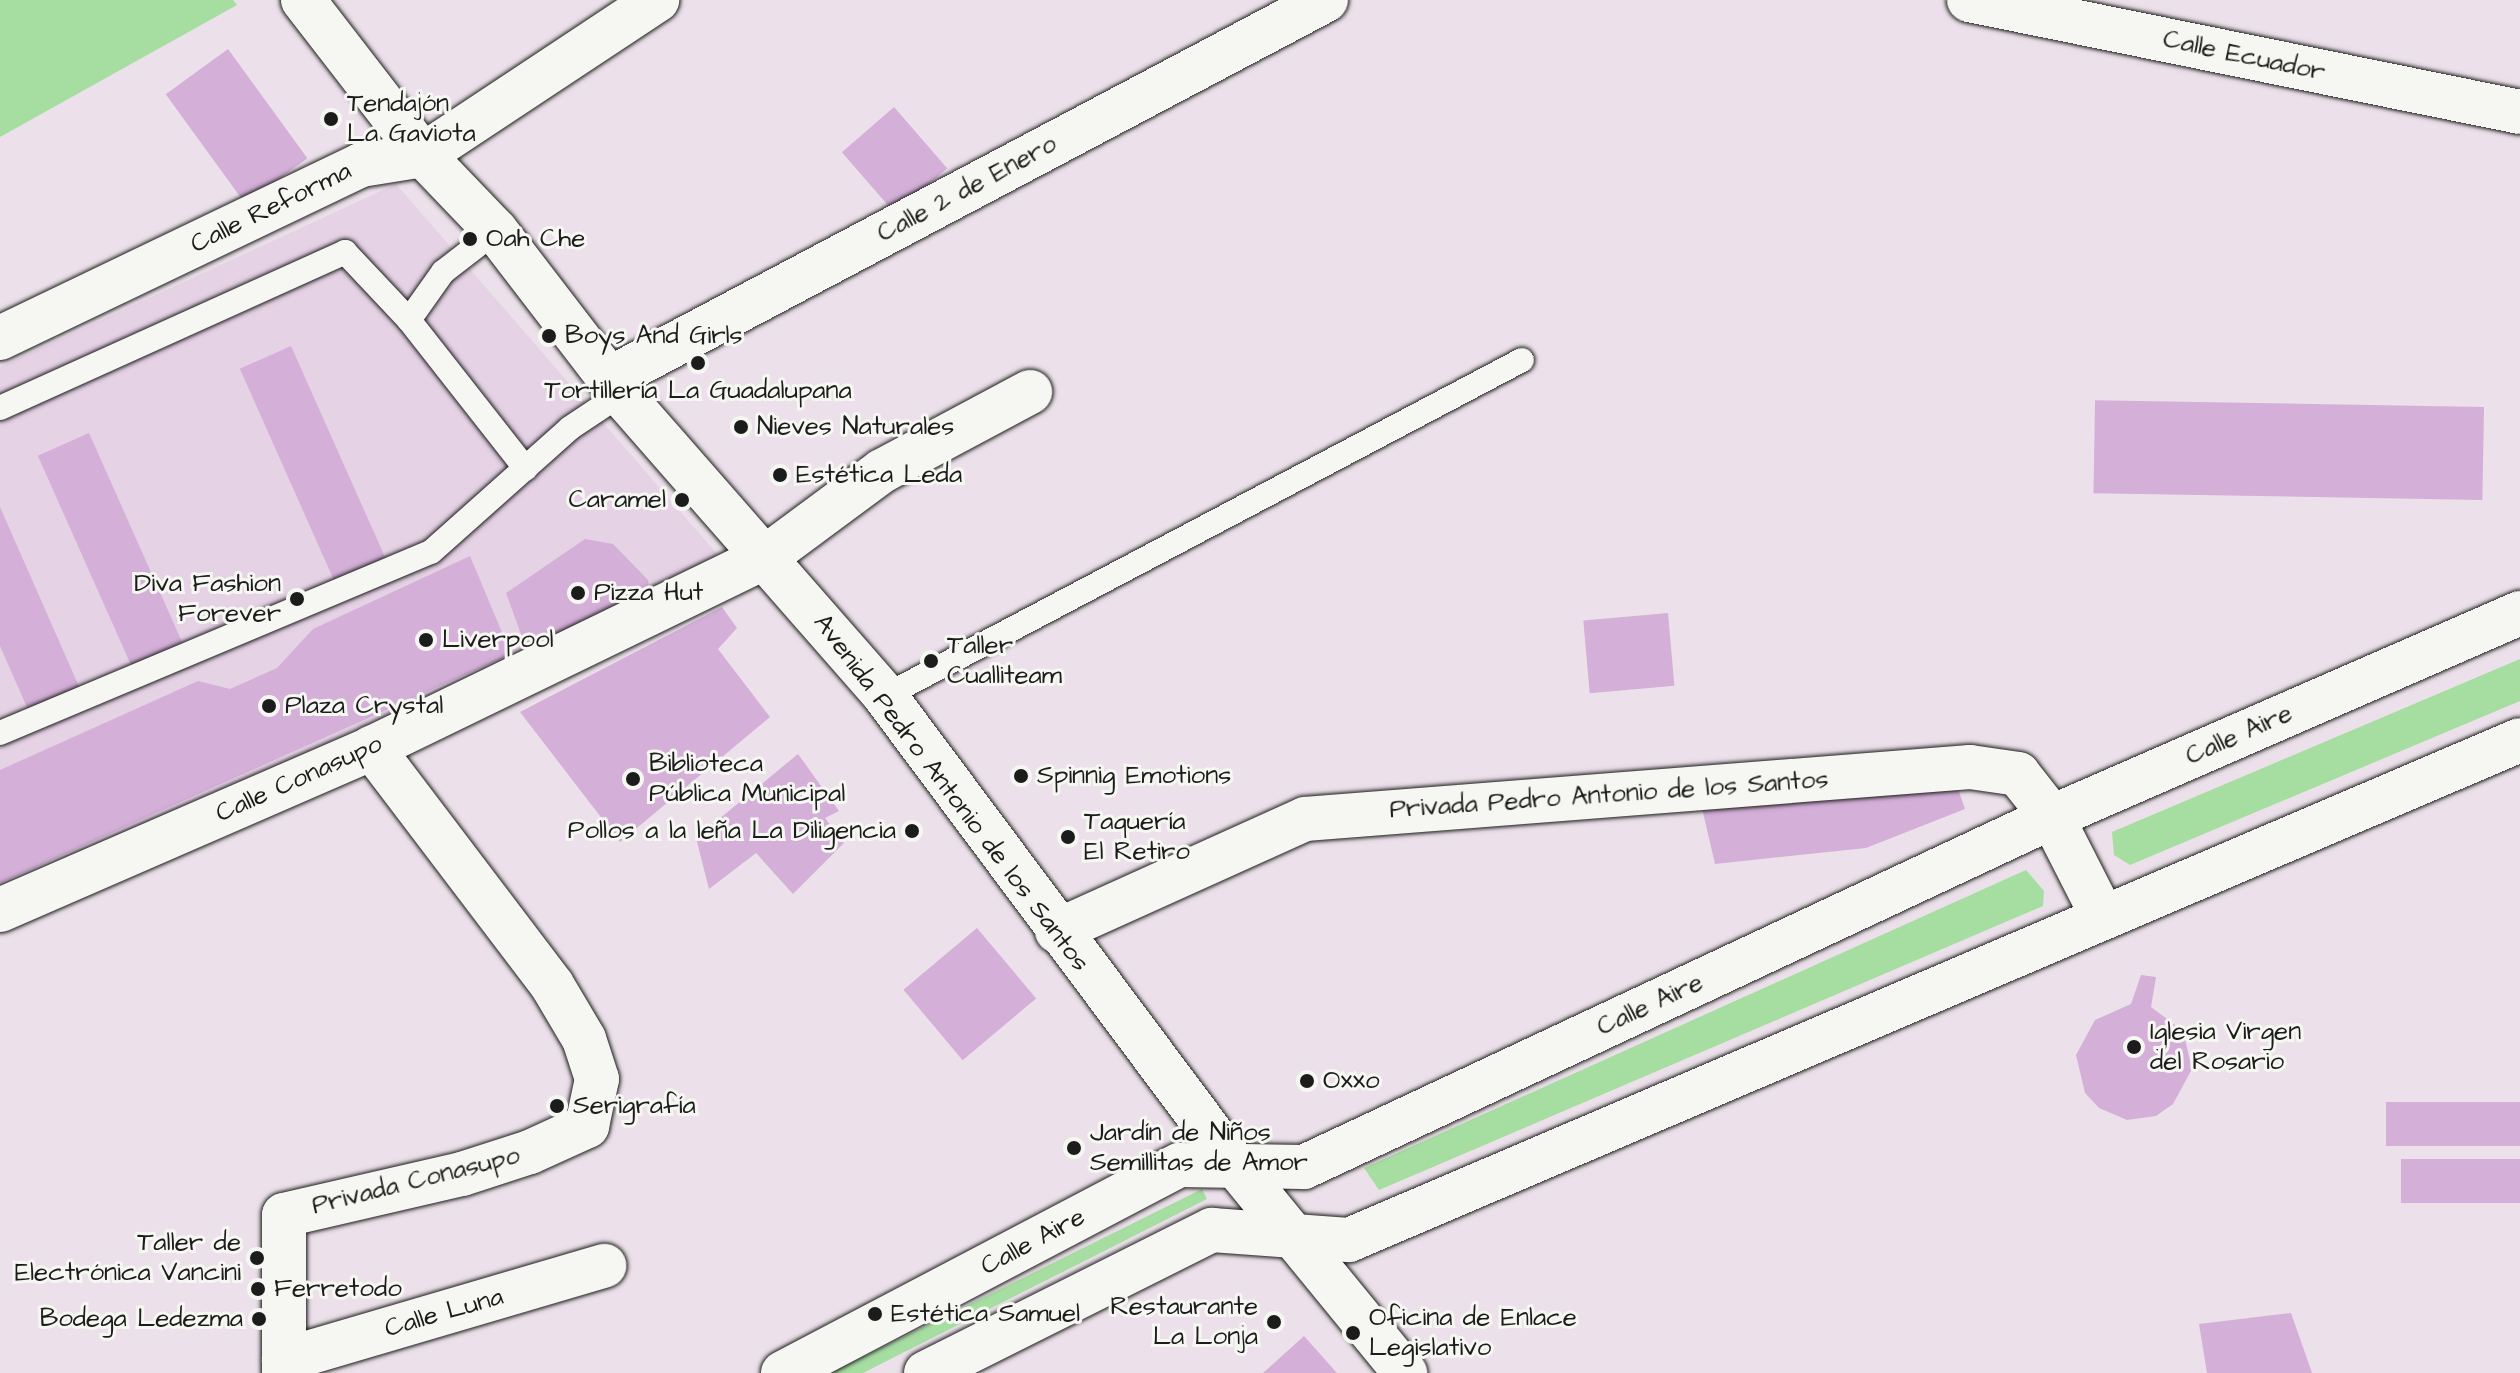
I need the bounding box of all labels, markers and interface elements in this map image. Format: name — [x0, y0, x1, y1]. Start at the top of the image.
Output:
street label: Calle Ecuador — [2160, 24, 2328, 88]
place label: Tendajón La Gaviota — [347, 88, 476, 150]
marker: Tendajón La Gaviota — [322, 110, 340, 128]
street label: Calle 2 de Enero — [872, 129, 1062, 249]
street label: Calle Reforma — [186, 156, 356, 260]
place label: Oah Che — [486, 223, 585, 255]
marker: Oah Che — [461, 230, 479, 248]
place label: Boys And Girls — [565, 320, 743, 352]
marker: Boys And Girls — [540, 327, 558, 345]
marker: Tortillería La Guadalupana — [689, 354, 707, 372]
place label: Tortillería La Guadalupana — [544, 375, 852, 407]
place label: Nieves Naturales — [757, 411, 954, 443]
marker: Nieves Naturales — [732, 418, 750, 436]
place label: Estética Leda — [796, 459, 962, 491]
marker: Estética Leda — [771, 466, 789, 484]
place label: Caramel — [568, 484, 666, 516]
marker: Caramel — [673, 491, 691, 509]
place label: Diva Fashion Forever — [134, 568, 281, 630]
place label: Pizza Hut — [594, 577, 703, 609]
marker: Pizza Hut — [569, 584, 587, 602]
marker: Diva Fashion Forever — [288, 590, 306, 608]
street label: Avenida Pedro Antonio de los Santos — [806, 608, 1096, 978]
place label: Liverpool — [442, 624, 554, 656]
place label: Taller Cualliteam — [947, 630, 1062, 692]
marker: Liverpool — [417, 631, 435, 649]
marker: Taller Cualliteam — [922, 652, 940, 670]
place label: Plaza Crystal — [285, 690, 443, 722]
marker: Plaza Crystal — [260, 697, 278, 715]
street label: Calle Aire — [2181, 698, 2297, 772]
street label: Calle Conasupo — [211, 728, 387, 830]
place label: Biblioteca Pública Municipal — [649, 748, 845, 810]
place label: Spinnig Emotions — [1037, 760, 1231, 792]
street label: Privada Pedro Antonio de los Santos — [1389, 764, 1829, 826]
marker: Spinnig Emotions — [1012, 767, 1030, 785]
marker: Biblioteca Pública Municipal — [624, 770, 642, 788]
place label: Taquería El Retiro — [1084, 806, 1190, 868]
place label: Pollos a la leña La Diligencia — [568, 815, 896, 847]
marker: Pollos a la leña La Diligencia — [903, 822, 921, 840]
marker: Taquería El Retiro — [1059, 828, 1077, 846]
street label: Calle Aire — [1592, 967, 1708, 1043]
place label: Iglesia Virgen del Rosario — [2150, 1016, 2301, 1078]
marker: Iglesia Virgen del Rosario — [2125, 1038, 2143, 1056]
place label: Oxxo — [1323, 1065, 1380, 1097]
marker: Oxxo — [1298, 1072, 1316, 1090]
place label: Serigrafía — [573, 1090, 696, 1122]
marker: Serigrafía — [548, 1097, 566, 1115]
place label: Jardín de Niños Semillitas de Amor — [1090, 1117, 1308, 1178]
marker: Jardín de Niños Semillitas de Amor — [1065, 1139, 1083, 1157]
street label: Privada Conasupo — [309, 1140, 523, 1222]
street label: Calle Aire — [976, 1202, 1090, 1282]
place label: Taller de Electrónica Vancini — [15, 1227, 241, 1288]
marker: Taller de Electrónica Vancini — [248, 1249, 266, 1267]
place label: Ferretodo — [274, 1273, 402, 1305]
marker: Ferretodo — [249, 1280, 267, 1298]
street label: Calle Luna — [381, 1281, 507, 1345]
place label: Restaurante La Lonja — [1110, 1291, 1258, 1352]
place label: Estética Samuel — [891, 1298, 1080, 1330]
place label: Oficina de Enlace Legislativo — [1369, 1302, 1577, 1364]
place label: Bodega Ledezma — [40, 1303, 243, 1335]
marker: Estética Samuel — [866, 1305, 884, 1323]
marker: Bodega Ledezma — [250, 1310, 268, 1328]
marker: Restaurante La Lonja — [1265, 1313, 1283, 1331]
marker: Oficina de Enlace Legislativo — [1344, 1324, 1362, 1342]

